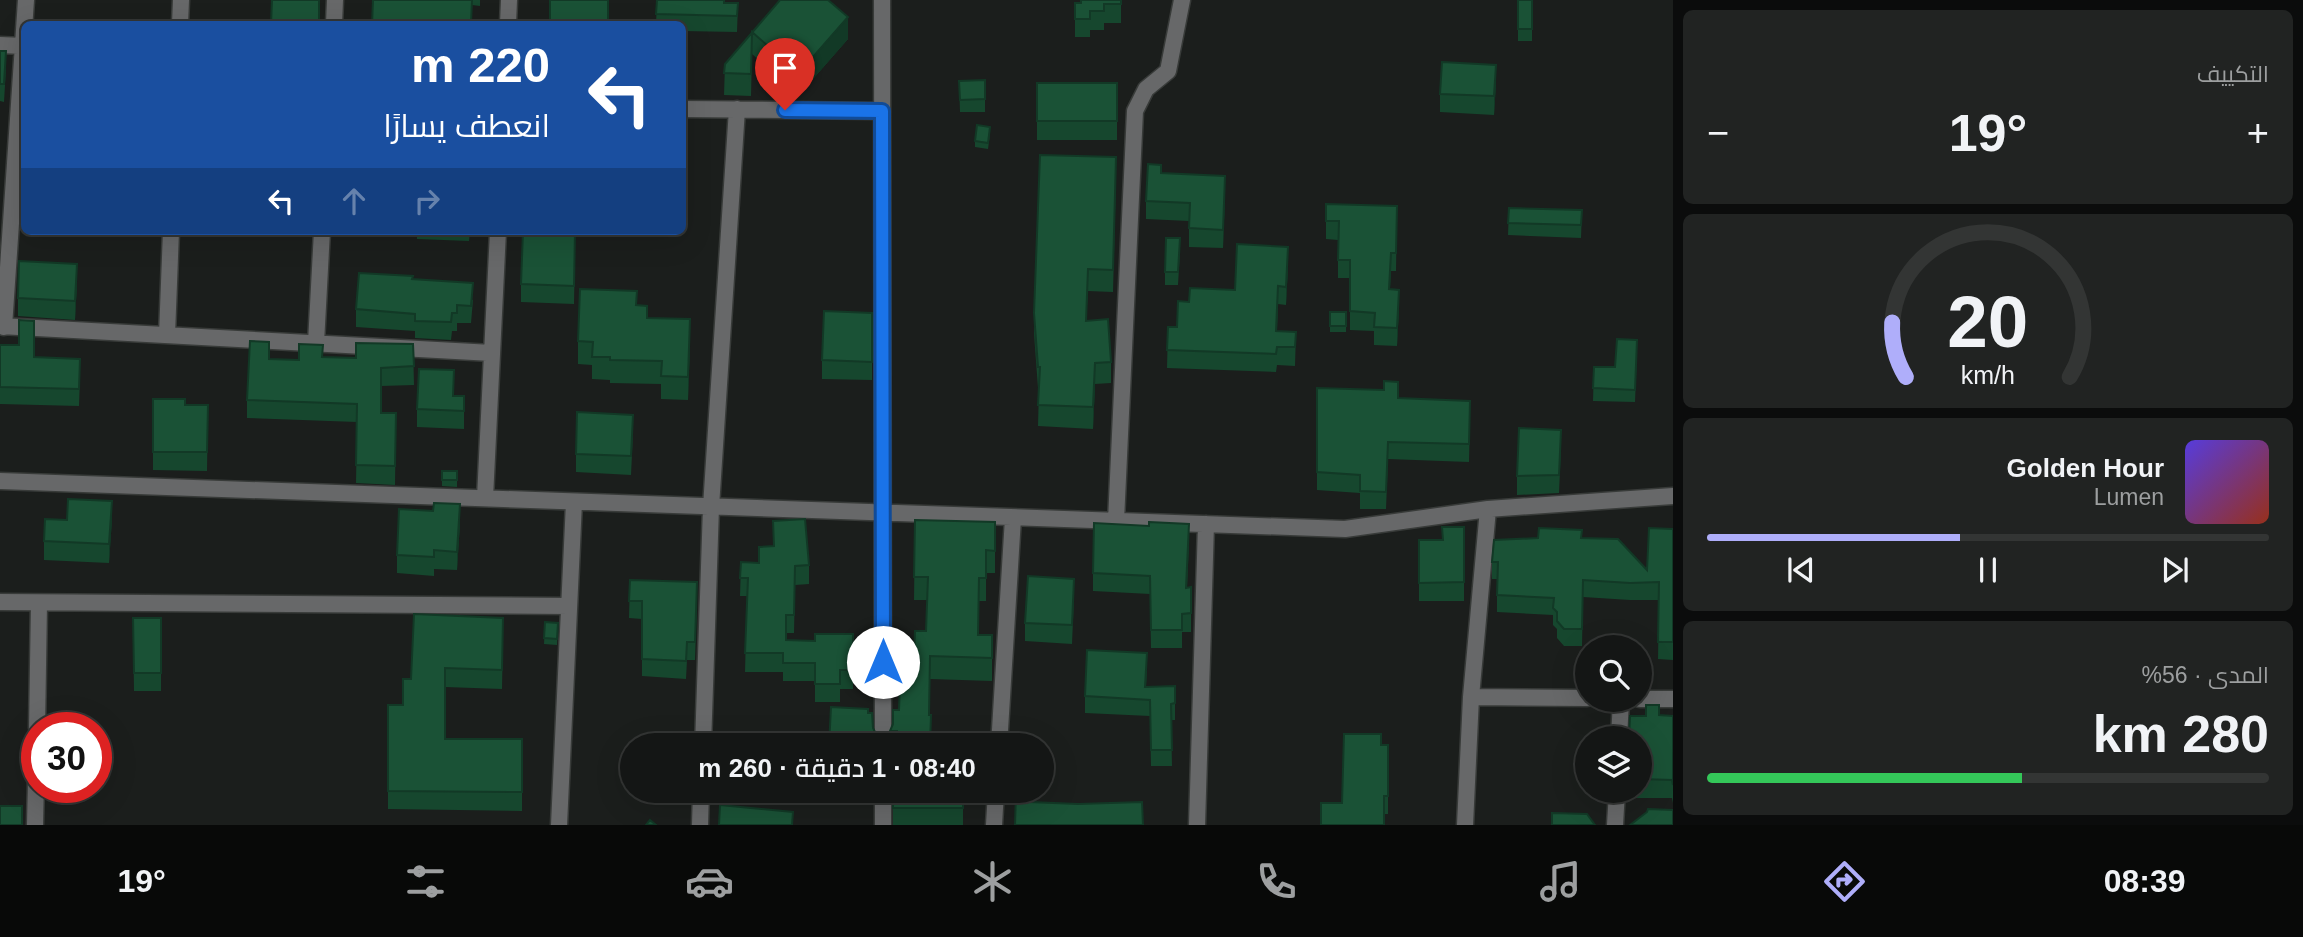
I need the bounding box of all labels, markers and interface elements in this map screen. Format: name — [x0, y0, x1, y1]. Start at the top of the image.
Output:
text: 220 m — [411, 38, 550, 92]
pin — [755, 38, 815, 110]
icon: left — [574, 49, 665, 140]
icon: arrive — [766, 49, 804, 87]
text: التكييف — [2197, 61, 2269, 87]
text: 19° — [1949, 104, 2027, 162]
text: انعطف يسارًا — [383, 108, 550, 144]
text: − — [1707, 112, 1729, 154]
text: + — [2247, 112, 2269, 154]
icon: left — [262, 182, 300, 220]
icon: ahead — [335, 182, 373, 220]
icon: right — [408, 182, 446, 220]
text: 20 — [1948, 281, 2028, 362]
text: km/h — [1961, 360, 2015, 388]
text: Golden Hour — [2007, 453, 2164, 483]
text: Lumen — [2094, 484, 2164, 510]
icon: previous — [1782, 551, 1820, 589]
icon: pause — [1969, 551, 2007, 589]
icon: next — [2156, 551, 2194, 589]
position arrow — [846, 625, 920, 699]
map controls — [1575, 635, 1652, 803]
button: search — [1575, 635, 1652, 712]
text: المدى · 56% — [2142, 662, 2269, 688]
text: 280 km — [2093, 705, 2269, 763]
speed limit sign: 30 — [21, 712, 112, 803]
button: layers — [1575, 726, 1652, 803]
text: 08:40 · 1 دقيقة · 260 m — [698, 753, 976, 783]
icon: filters — [401, 857, 450, 906]
icon: car — [685, 857, 734, 906]
icon: climate — [968, 857, 1017, 906]
icon: phone — [1252, 857, 1301, 906]
icon: music — [1536, 857, 1585, 906]
icon: directions — [1820, 857, 1869, 906]
text: 19° — [117, 863, 166, 899]
text: 08:39 — [2104, 863, 2186, 899]

